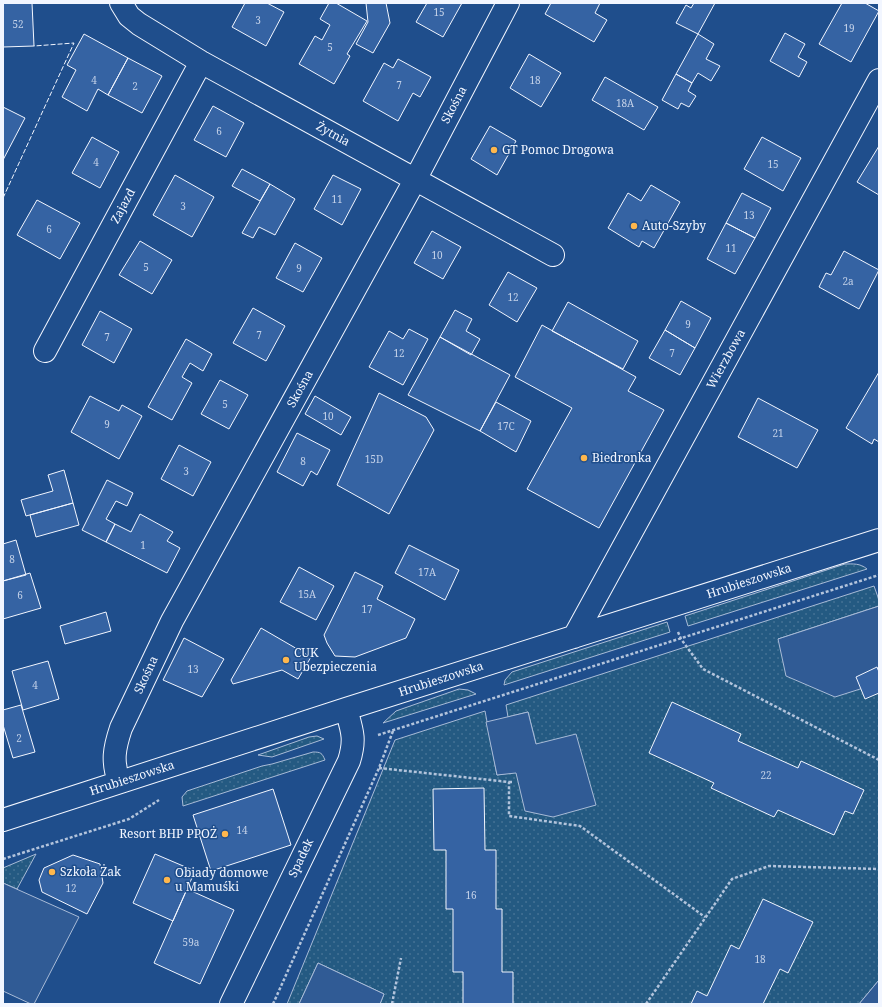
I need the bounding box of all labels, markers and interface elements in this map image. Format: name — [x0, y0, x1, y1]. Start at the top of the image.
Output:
house number: 15 — [433, 5, 445, 19]
house number: 3 — [255, 13, 261, 27]
house number: 52 — [12, 17, 24, 31]
house number: 19 — [843, 21, 855, 35]
house number: 5 — [327, 40, 333, 54]
house number: 4 — [91, 73, 97, 87]
house number: 18 — [529, 73, 541, 87]
house number: 7 — [396, 78, 402, 92]
house number: 2 — [132, 79, 138, 93]
street label: Skośna — [437, 83, 471, 126]
house number: 18A — [616, 96, 635, 110]
street label: Żytnia — [313, 117, 354, 150]
house number: 6 — [216, 124, 222, 138]
place label: GT Pomoc Drogowa — [502, 141, 614, 158]
marker: GT Pomoc Drogowa — [489, 145, 499, 155]
house number: 4 — [93, 155, 99, 169]
house number: 15 — [767, 157, 779, 171]
street label: Zajazd — [106, 185, 139, 226]
house number: 11 — [331, 192, 343, 206]
house number: 3 — [180, 199, 186, 213]
house number: 13 — [743, 208, 755, 222]
place label: Auto-Szyby — [642, 217, 706, 234]
marker: Auto-Szyby — [629, 221, 639, 231]
house number: 6 — [46, 222, 52, 236]
house number: 11 — [725, 241, 737, 255]
house number: 10 — [431, 248, 443, 262]
house number: 5 — [143, 260, 149, 274]
house number: 9 — [296, 261, 302, 275]
house number: 2a — [842, 274, 854, 288]
house number: 12 — [507, 290, 519, 304]
house number: 9 — [685, 317, 691, 331]
street label: Wierzbowa — [702, 326, 749, 392]
house number: 7 — [256, 328, 262, 342]
house number: 7 — [104, 330, 110, 344]
house number: 12 — [393, 346, 405, 360]
house number: 7 — [669, 346, 675, 360]
street label: Skośna — [282, 367, 317, 410]
house number: 5 — [222, 397, 228, 411]
house number: 10 — [322, 409, 334, 423]
house number: 9 — [104, 417, 110, 431]
house number: 17C — [497, 419, 515, 433]
house number: 21 — [772, 426, 784, 440]
place label: Biedronka — [592, 449, 652, 466]
house number: 15D — [365, 452, 383, 466]
marker: Biedronka — [579, 453, 589, 463]
house number: 8 — [300, 454, 306, 468]
house number: 3 — [183, 464, 189, 478]
house number: 1 — [140, 538, 146, 552]
house number: 8 — [9, 552, 15, 566]
street label: Hrubieszowska — [704, 559, 794, 602]
house number: 17A — [418, 565, 437, 579]
house number: 15A — [298, 587, 317, 601]
house number: 6 — [17, 588, 23, 602]
house number: 17 — [361, 602, 373, 616]
place label: CUK Ubezpieczenia — [294, 644, 377, 675]
street label: Skośna — [129, 653, 162, 697]
marker: CUK Ubezpieczenia — [281, 655, 291, 665]
street label: Hrubieszowska — [396, 657, 486, 700]
house number: 13 — [187, 662, 199, 676]
house number: 4 — [32, 678, 38, 692]
house number: 2 — [16, 731, 22, 745]
street label: Hrubieszowska — [87, 756, 177, 799]
house number: 22 — [760, 768, 772, 782]
house number: 14 — [236, 823, 248, 837]
place label: Resort BHP PPOŻ — [119, 825, 217, 842]
marker: Resort BHP PPOŻ — [220, 829, 230, 839]
street label: Spadek — [284, 835, 318, 880]
place label: Szkoła Żak — [60, 863, 122, 880]
place label: Obiady domowe u Mamuśki — [175, 864, 268, 895]
marker: Szkoła Żak — [47, 867, 57, 877]
marker: Obiady domowe u Mamuśki — [162, 875, 172, 885]
house number: 12 — [65, 881, 77, 895]
house number: 16 — [465, 888, 477, 902]
house number: 59a — [183, 935, 200, 949]
house number: 18 — [754, 952, 766, 966]

